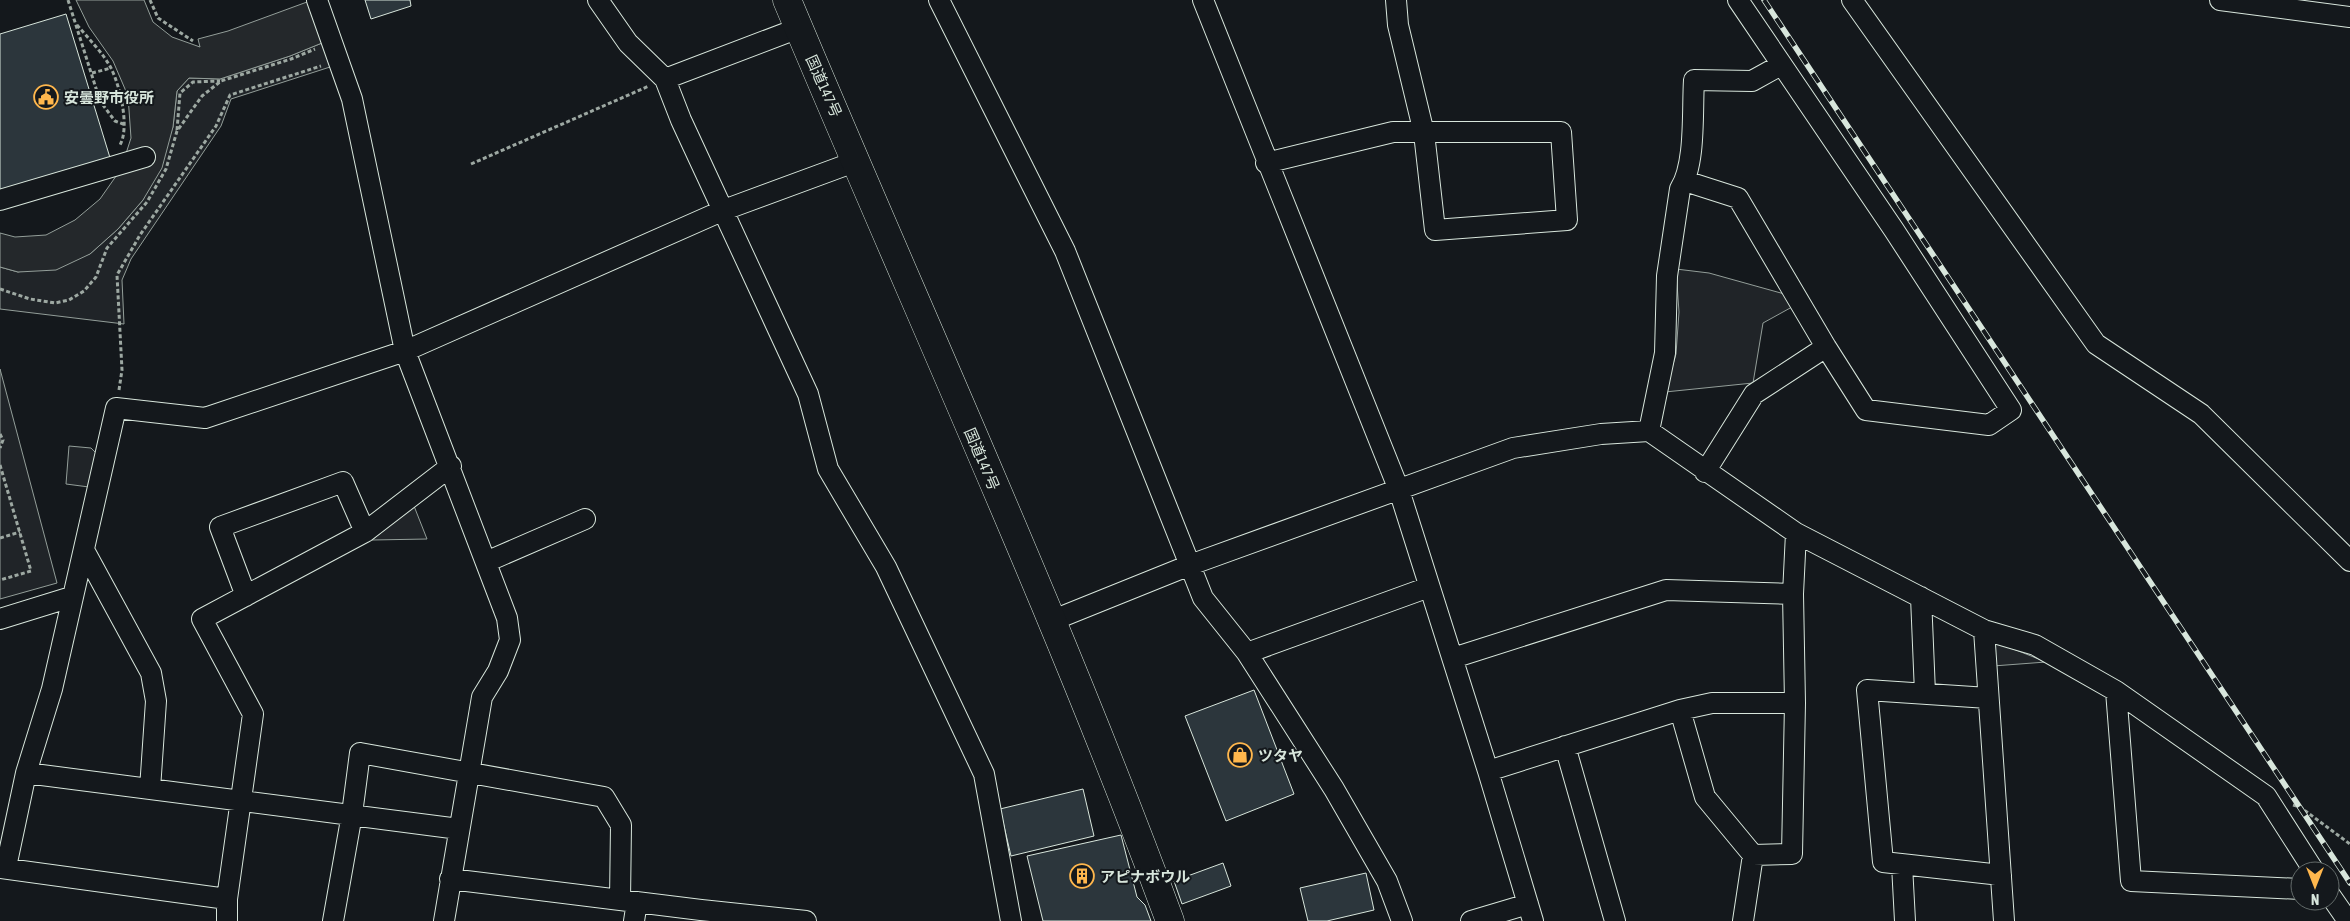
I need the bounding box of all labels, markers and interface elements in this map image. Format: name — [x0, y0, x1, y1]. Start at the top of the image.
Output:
street label: 国道147号 — [803, 52, 845, 120]
public building icon: 安曇野市役所 — [33, 84, 59, 110]
place label: 安曇野市役所 — [64, 89, 154, 106]
street label: 国道147号 — [961, 425, 1003, 493]
shop icon: ツタヤ — [1227, 742, 1253, 768]
place label: ツタヤ — [1258, 747, 1303, 764]
north arrow — [2290, 861, 2340, 911]
building icon: アピナボウル — [1069, 863, 1095, 889]
place label: アピナボウル — [1100, 868, 1190, 885]
text: N — [2311, 891, 2319, 907]

